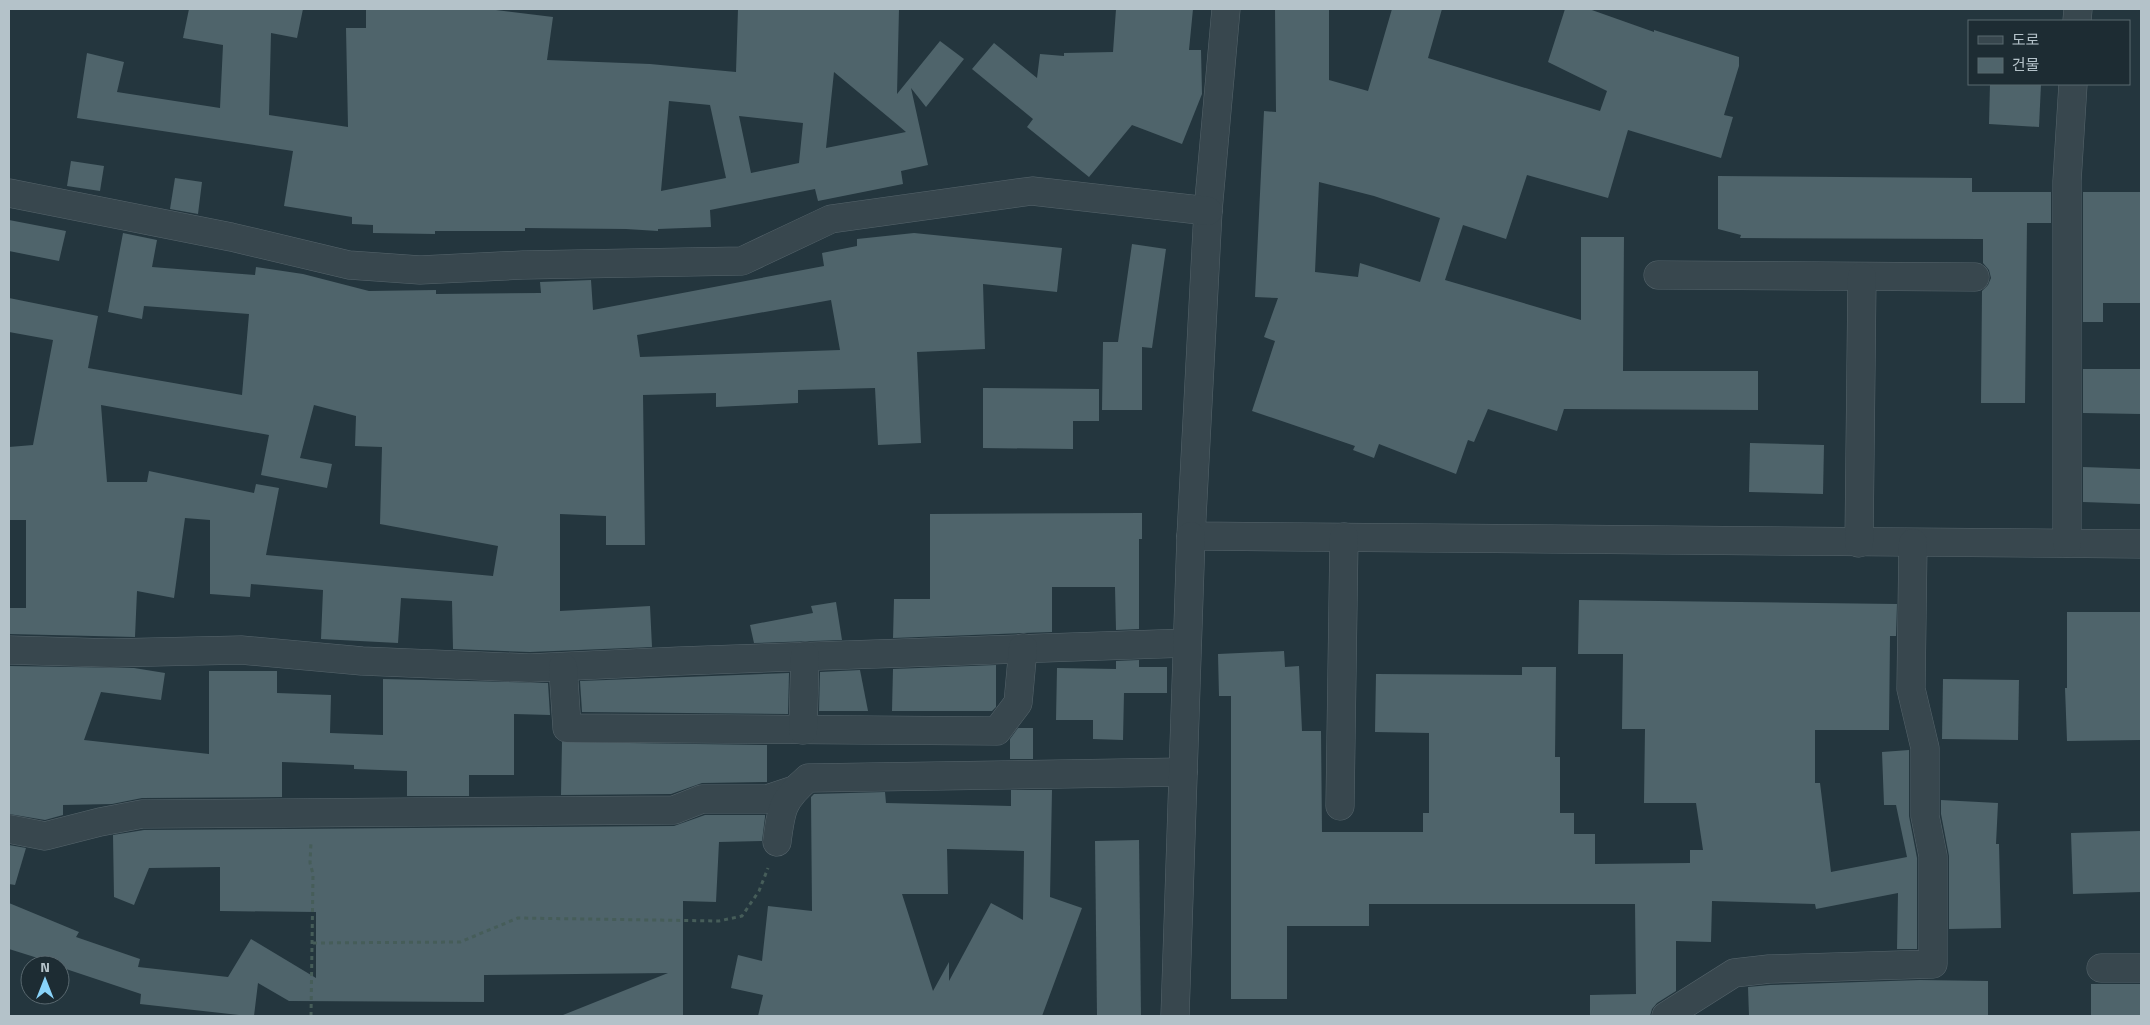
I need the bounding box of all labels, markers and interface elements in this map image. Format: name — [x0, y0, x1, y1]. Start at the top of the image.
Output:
legend — [1968, 20, 2130, 85]
text: 도로 — [2012, 28, 2040, 51]
text: 건물 — [2012, 53, 2040, 76]
north arrow — [20, 955, 70, 1005]
text: N — [40, 956, 50, 977]

